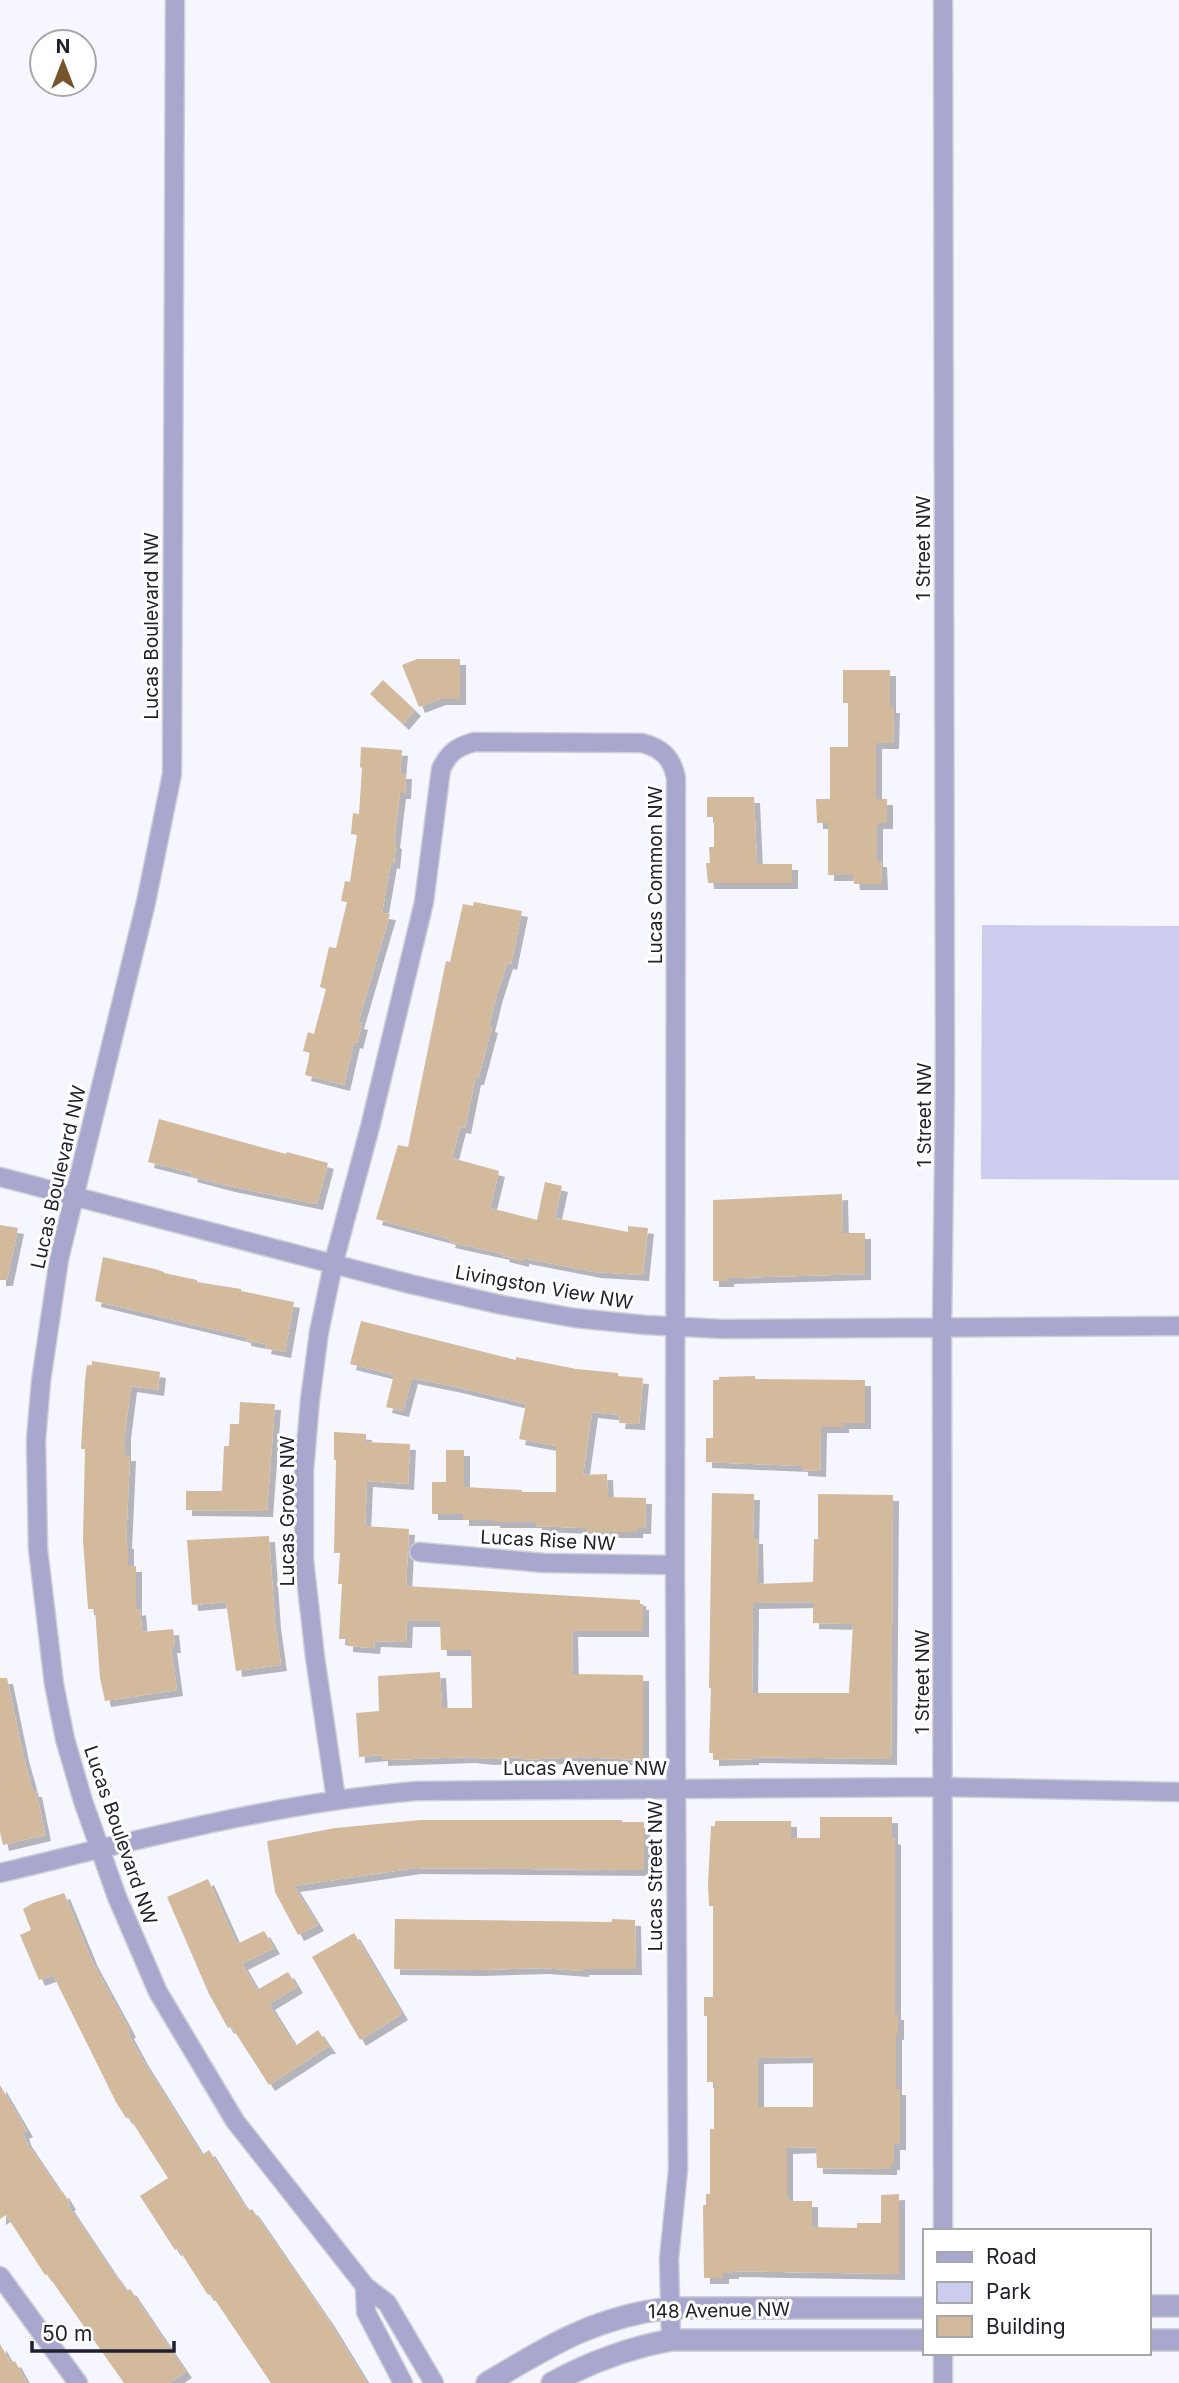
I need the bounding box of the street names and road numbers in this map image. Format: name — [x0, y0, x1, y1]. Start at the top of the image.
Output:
street label: 1 Street NW — [912, 495, 935, 601]
street label: Lucas Boulevard NW — [140, 532, 163, 720]
street label: Lucas Common NW — [644, 785, 667, 964]
street label: 1 Street NW — [913, 1062, 936, 1168]
street label: Lucas Boulevard NW — [26, 1083, 91, 1271]
street label: Livingston View NW — [453, 1261, 635, 1314]
street label: Lucas Grove NW — [276, 1435, 299, 1586]
street label: Lucas Rise NW — [480, 1525, 616, 1556]
street label: 1 Street NW — [911, 1629, 934, 1735]
street label: Lucas Boulevard NW — [79, 1743, 162, 1928]
street label: Lucas Avenue NW — [503, 1757, 667, 1780]
street label: Lucas Street NW — [644, 1800, 667, 1952]
street label: 148 Avenue NW — [648, 2298, 791, 2323]

